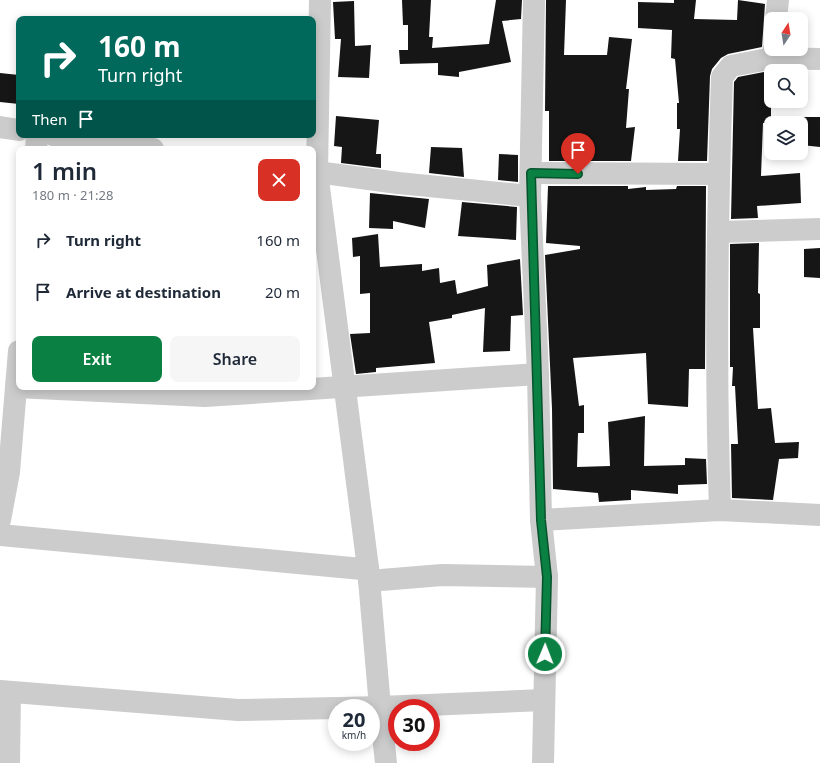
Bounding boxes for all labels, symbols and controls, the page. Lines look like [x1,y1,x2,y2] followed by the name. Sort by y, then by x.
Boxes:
[764,12,808,56] north arrow
[764,12,808,160] map controls
[98,27,181,65] text: 160 m
[32,32,84,84] icon: right
[98,63,182,87] text: Turn right
[764,64,808,108] button: search
[75,108,97,130] icon: arrive
[32,109,67,129] text: Then
[764,116,808,160] button: layers
[561,133,595,174] pin
[567,139,589,161] icon: arrive
[32,154,97,187] text: 1 min
[258,159,300,201] button: close
[32,186,113,204] text: 180 m · 21:28
[32,229,54,251] icon: right
[66,230,141,250] text: Turn right
[256,230,300,250] text: 160 m
[32,281,54,303] icon: arrive
[66,282,221,302] text: Arrive at destination
[265,282,300,302] text: 20 m
[32,336,162,382] button: Exit
[170,336,300,382] button: Share
[524,633,566,675] position arrow
[388,699,440,751] speed limit sign: 30
[343,706,365,733] text: 20
[342,728,366,742] text: km/h

